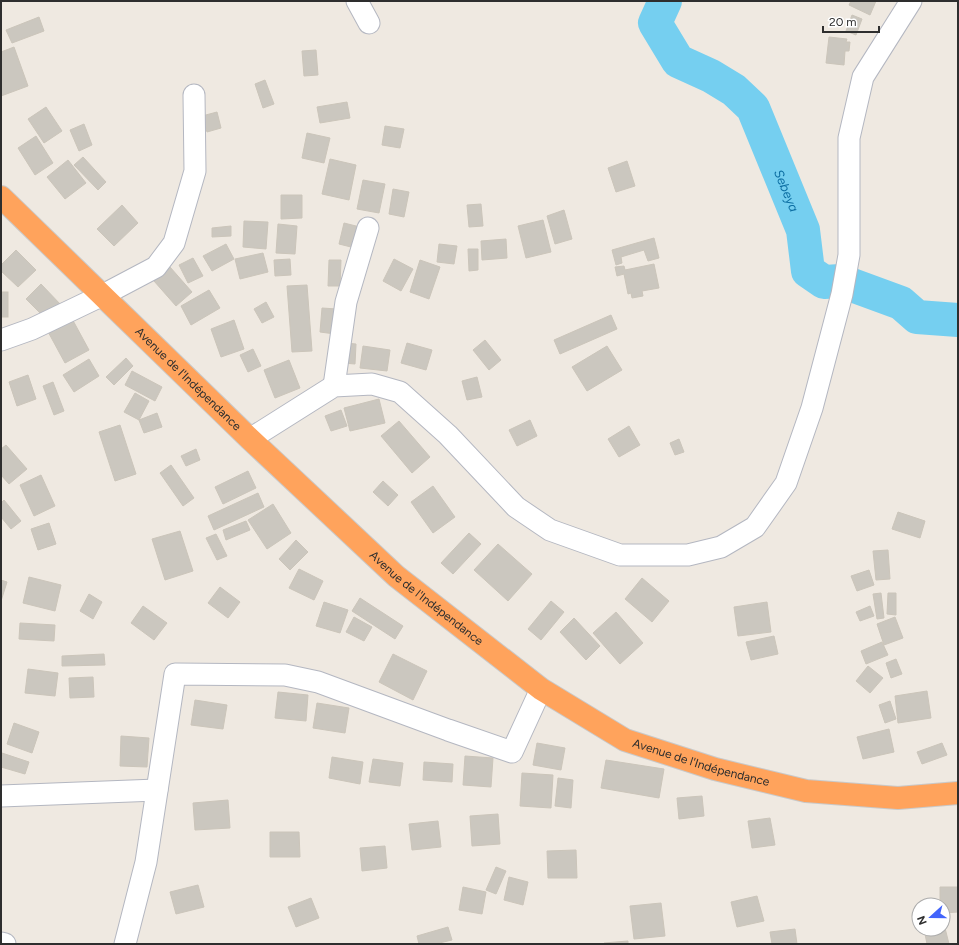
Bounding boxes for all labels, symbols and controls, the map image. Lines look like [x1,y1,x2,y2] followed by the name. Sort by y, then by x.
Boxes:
[823,8,879,34] scale bar
[829,15,857,29] text: 20 m
[771,167,802,214] water label: Sebeya
[132,324,244,434] street label: Avenue de l'Indépendance
[367,548,486,649] street label: Avenue de l'Indépendance
[631,736,771,789] street label: Avenue de l'Indépendance
[911,897,951,937] north arrow
[915,914,930,927] text: N

